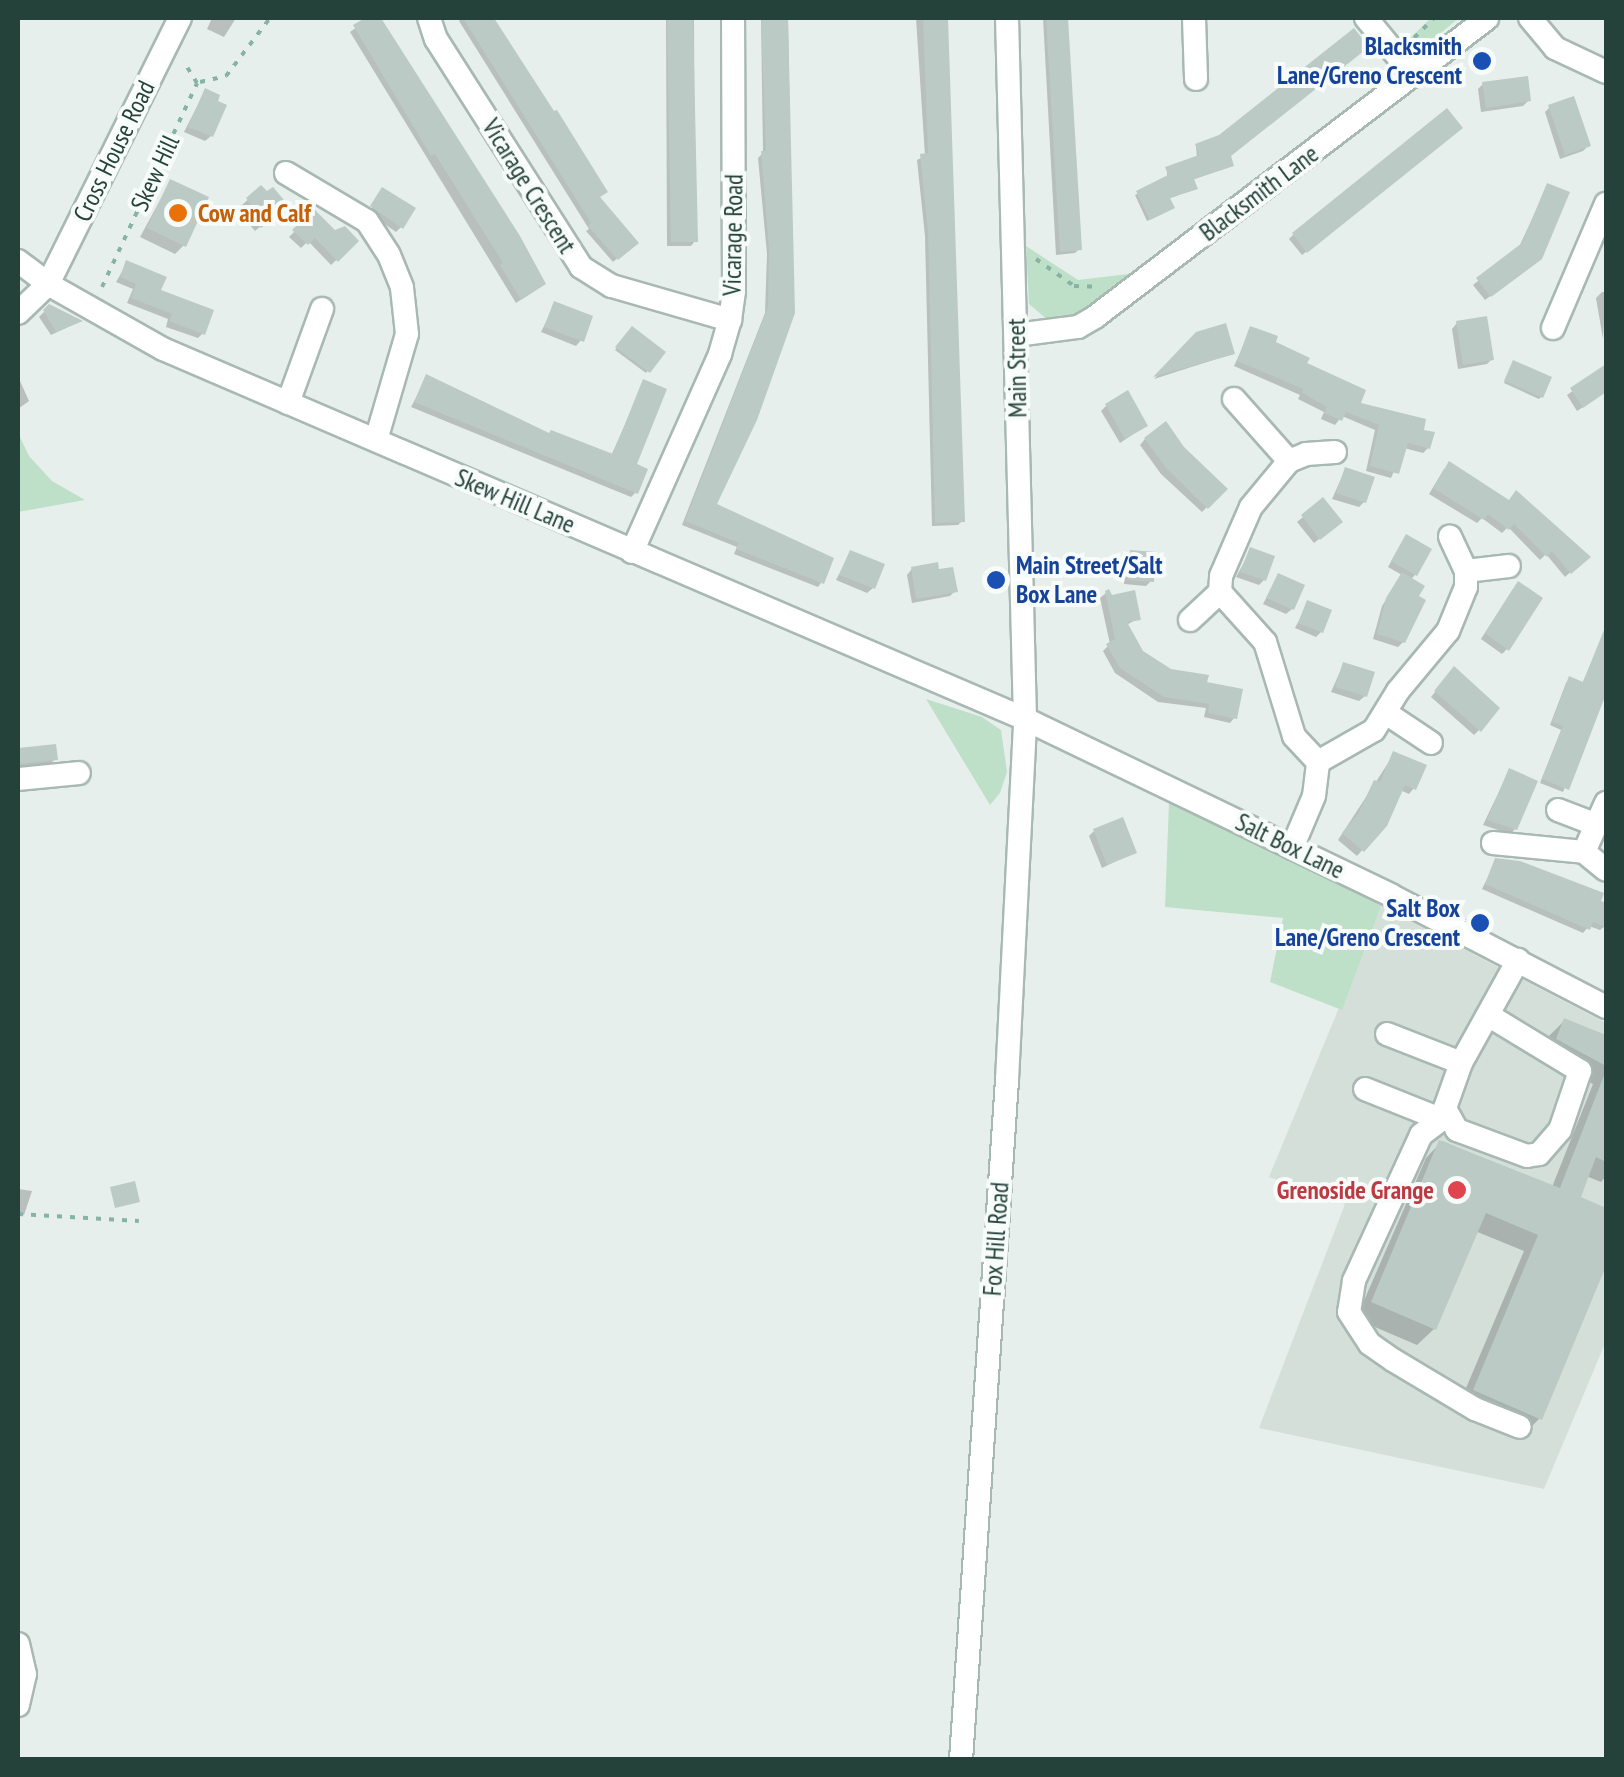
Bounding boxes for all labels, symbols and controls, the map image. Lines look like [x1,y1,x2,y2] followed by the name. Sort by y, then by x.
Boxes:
[1277,32,1462,91] place label: Blacksmith Lane/Greno Crescent
[1471,50,1493,72] marker: Blacksmith Lane/Greno Crescent
[67,76,161,226] street label: Cross House Road
[476,113,582,259] street label: Vicarage Crescent
[124,130,186,216] street label: Skew Hill
[1194,139,1324,247] street label: Blacksmith Lane
[717,174,749,296] street label: Vicarage Road
[198,198,312,228] place label: Cow and Calf
[167,202,189,224] marker: Cow and Calf
[1001,318,1033,418] street label: Main Street
[450,462,580,540] street label: Skew Hill Lane
[1016,551,1163,610] place label: Main Street/Salt Box Lane
[985,569,1007,591] marker: Main Street/Salt Box Lane
[1231,807,1349,885] street label: Salt Box Lane
[1275,894,1460,953] place label: Salt Box Lane/Greno Crescent
[1469,912,1491,934] marker: Salt Box Lane/Greno Crescent
[1277,1175,1434,1205] place label: Grenoside Grange
[1444,1177,1470,1203] marker: Grenoside Grange
[977,1181,1015,1297] street label: Fox Hill Road

